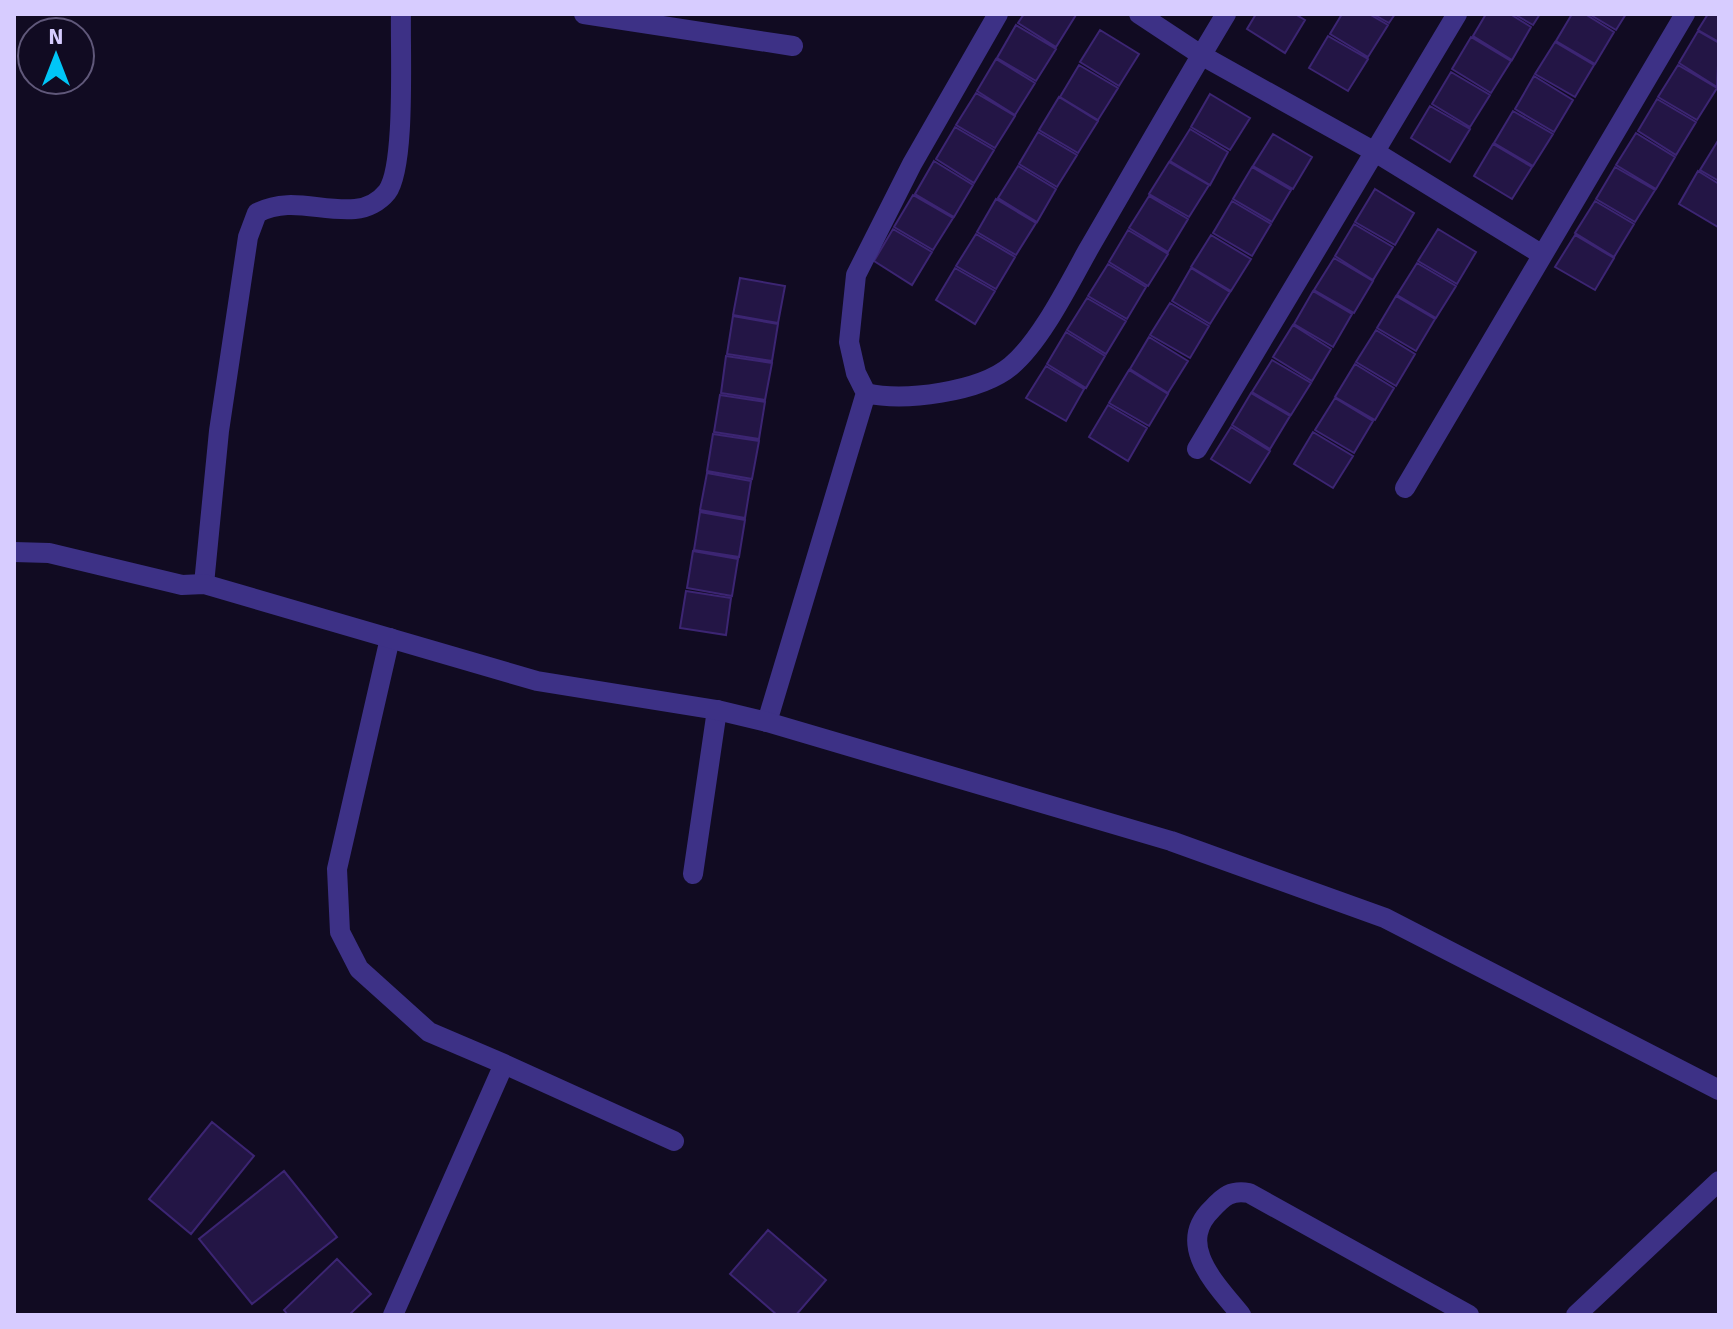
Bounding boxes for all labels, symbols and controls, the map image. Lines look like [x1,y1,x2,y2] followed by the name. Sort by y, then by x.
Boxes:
[16,16,96,96] north arrow
[48,23,64,50] text: N

